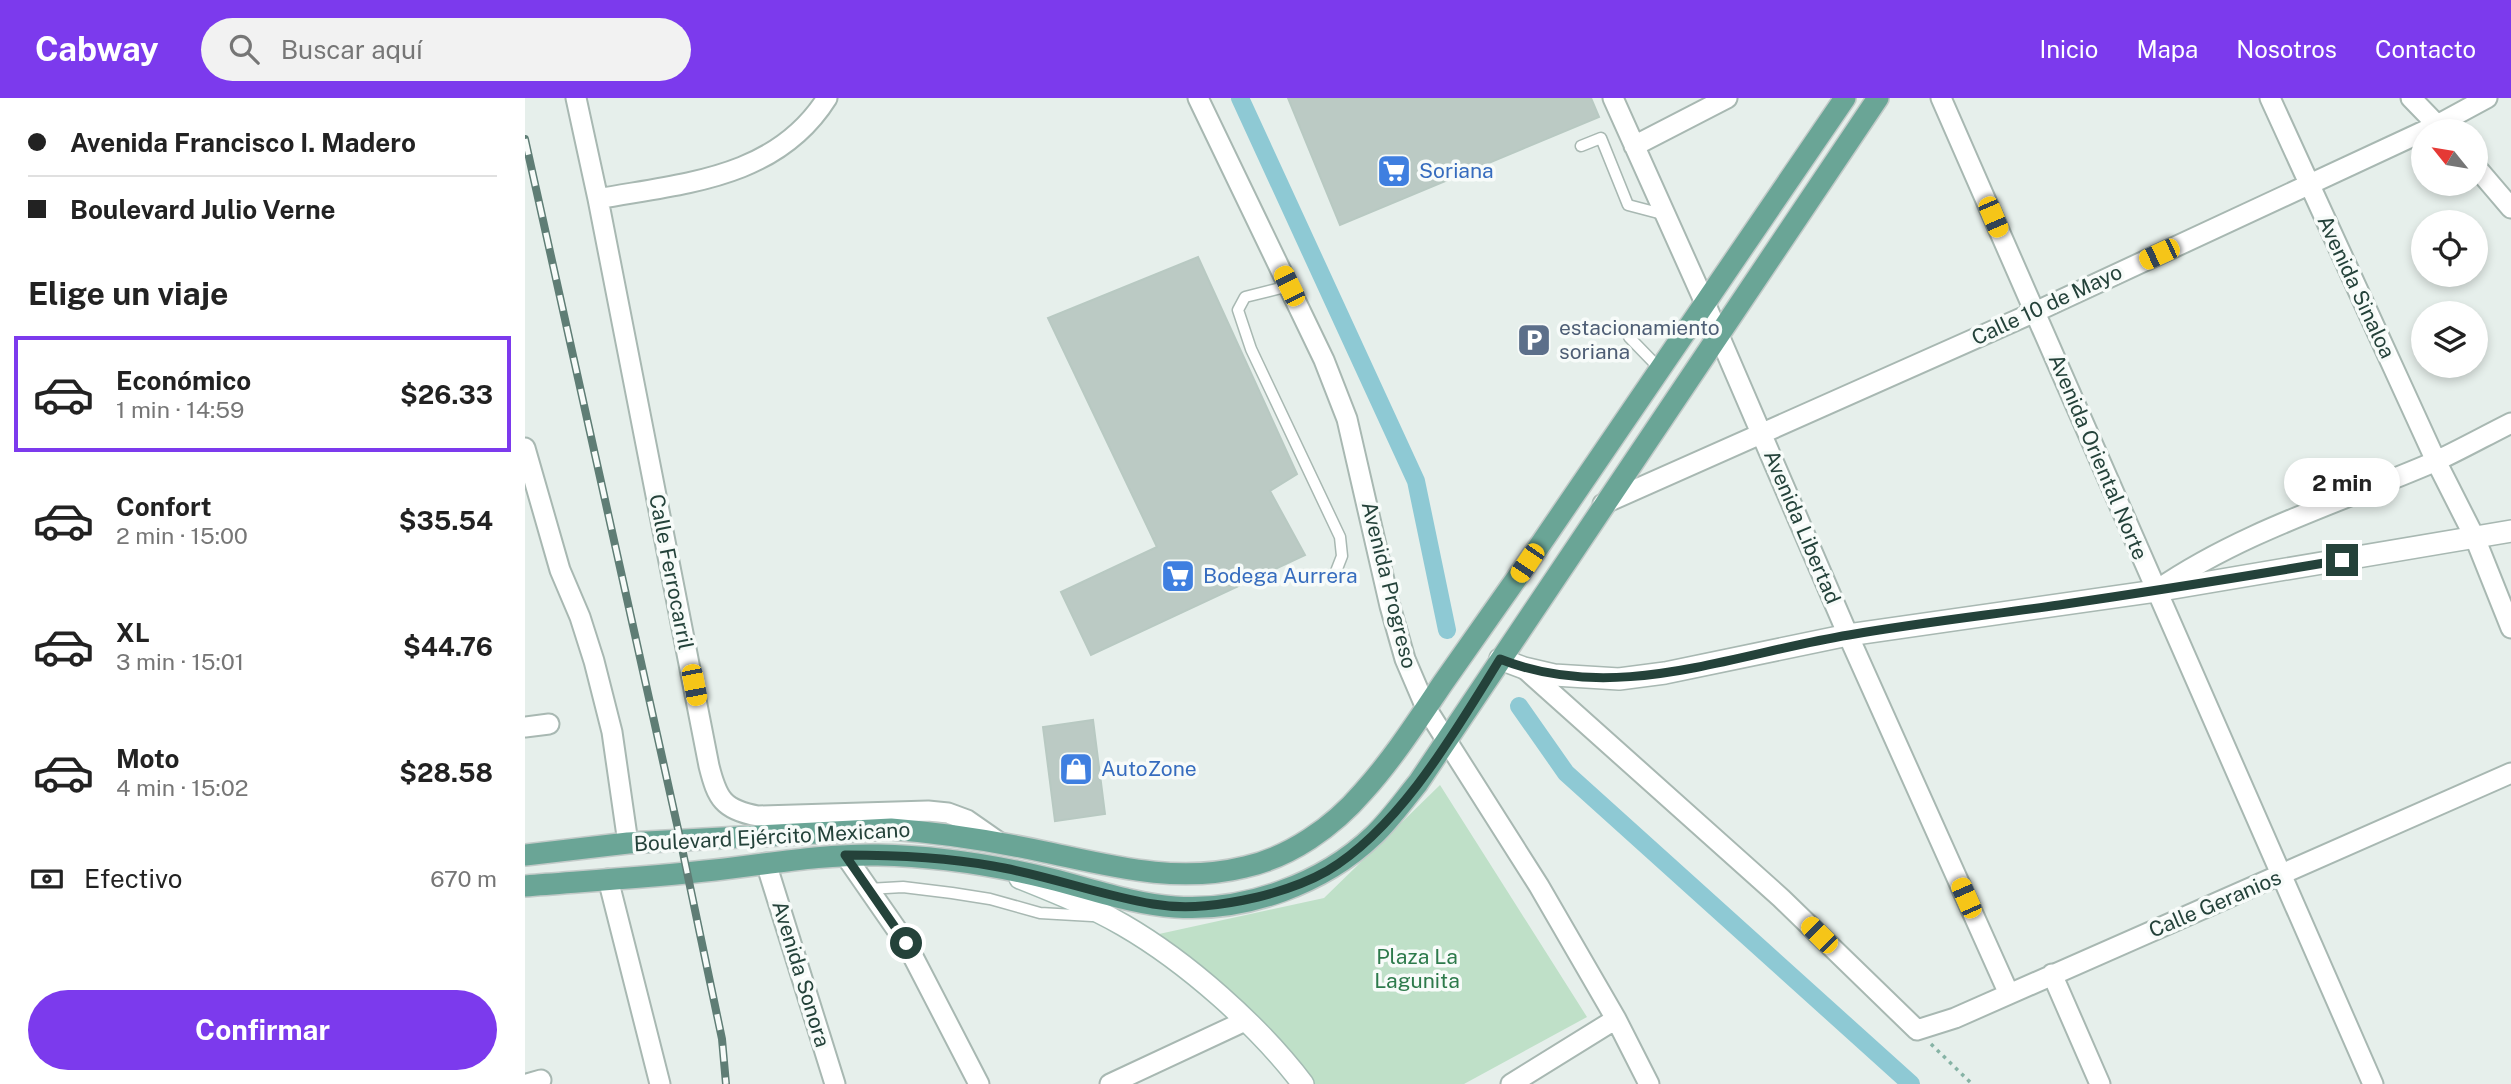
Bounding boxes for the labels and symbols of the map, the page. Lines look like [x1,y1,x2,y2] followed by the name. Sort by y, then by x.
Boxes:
[2411,119,2489,196] north arrow
[1375,152,1413,190] supermarket icon: Soriana
[1419,158,1494,183] place label: Soriana
[1976,194,2011,240] car
[2312,211,2400,362] street label: Avenida Sinaloa
[2136,236,2183,272] car
[1968,259,2126,350] street label: Calle 10 de Mayo
[1271,263,1308,309] car
[1559,315,1720,364] place label: estacionamiento soriana
[1515,321,1553,359] parking icon: estacionamiento soriana
[2044,350,2153,563] street label: Avenida Oriental Norte
[1759,446,1846,607] street label: Avenida Libertad
[2284,458,2400,508] callout: 2 min
[644,492,699,652] street label: Calle Ferrocarril
[1357,499,1422,671] street label: Avenida Progreso
[1507,540,1548,586] car
[2326,544,2358,576] route end
[1159,557,1197,595] supermarket icon: Bodega Aurrera
[1203,563,1358,588] place label: Bodega Aurrera
[680,662,709,708] car
[1057,750,1095,788] shop icon: AutoZone
[1101,756,1197,781] place label: AutoZone
[633,817,911,856] street label: Boulevard Ejército Mexicano
[2145,864,2285,943] street label: Calle Geranios
[1948,875,1985,921] car
[767,898,836,1050] street label: Avenida Sonora
[1797,913,1842,957] car
[890,927,922,959] route start
[1374,944,1460,993] park label: Plaza La Lagunita

